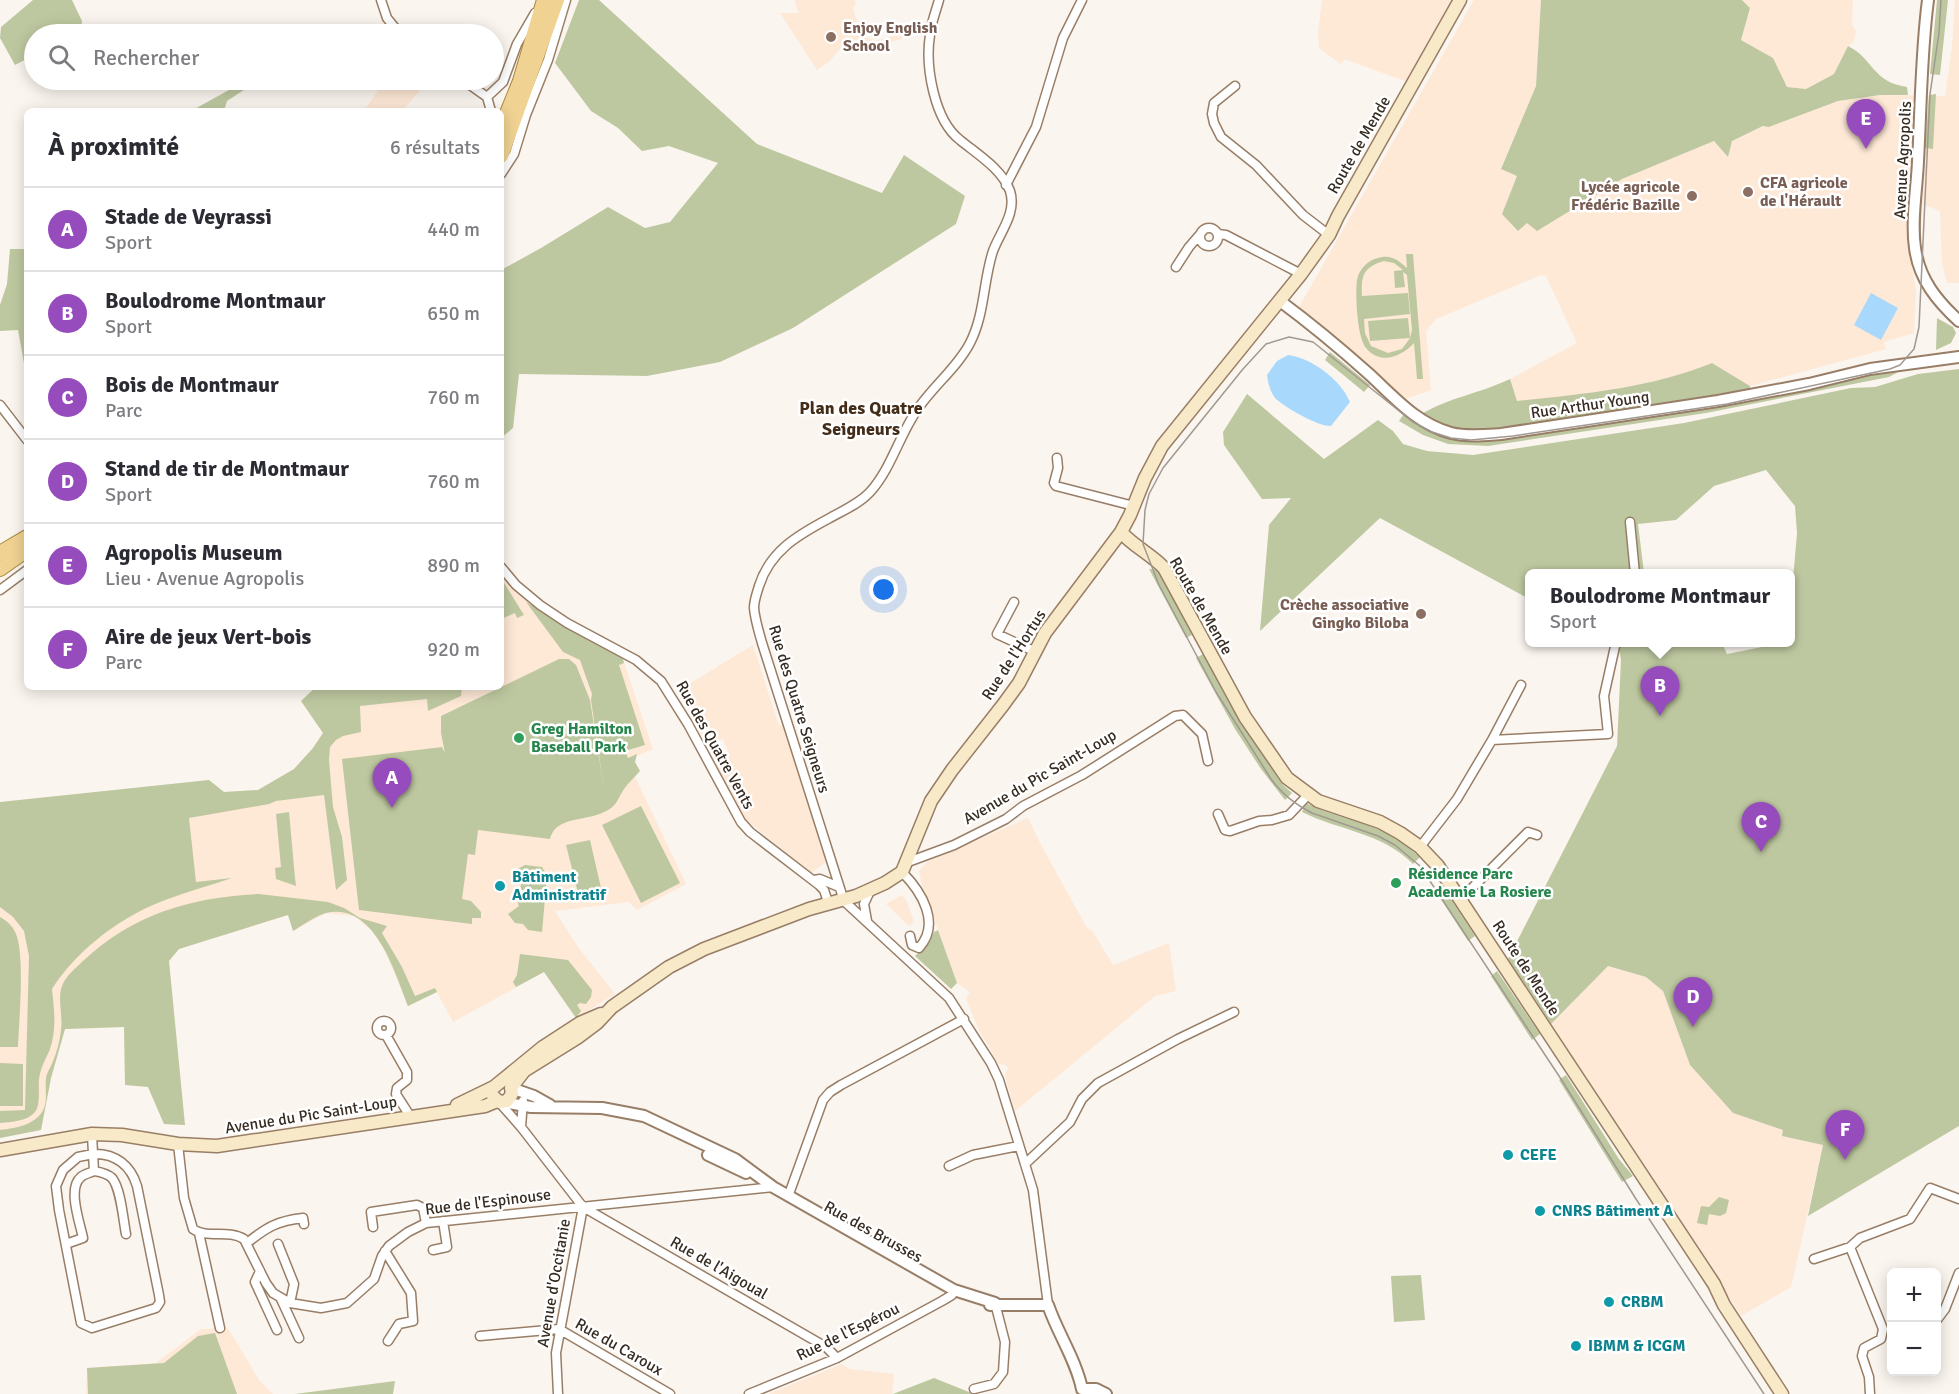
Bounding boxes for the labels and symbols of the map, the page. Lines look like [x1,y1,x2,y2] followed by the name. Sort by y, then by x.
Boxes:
[843,18,938,56] place label: Enjoy English School
[824,30,838,44] marker: Enjoy English School
[1323,93,1395,197] street label: Route de Mende
[1846,100,1886,149] pin: E
[1890,100,1916,220] street label: Avenue Agropolis
[1760,173,1848,211] place label: CFA agricole de l'Hérault
[1571,177,1680,215] place label: Lycée agricole Frédéric Bazille
[1741,185,1755,199] marker: CFA agricole de l'Hérault
[1685,189,1699,203] marker: Lycée agricole Frédéric Bazille
[1530,387,1650,423] street label: Rue Arthur Young
[799,397,923,440] district label: Plan des Quatre Seigneurs
[1165,554,1237,658] street label: Route de Mende
[869,575,898,604] your location
[1280,595,1409,633] place label: Crèche associative Gingko Biloba
[977,606,1051,704] street label: Rue de l'Hortus
[1414,607,1428,621] marker: Crèche associative Gingko Biloba
[764,623,834,795] street label: Rue des Quatre Seigneurs
[1640,666,1680,716] pin: B
[671,677,759,813] street label: Rue des Quatre Vents
[531,719,633,757] place label: Greg Hamilton Baseball Park
[960,725,1120,829] street label: Avenue du Pic Saint-Loup
[512,731,526,745] marker: Greg Hamilton Baseball Park
[372,758,412,808] pin: A
[1742,802,1780,852] pin: C
[1408,864,1552,902] place label: Résidence Parc Academie La Rosiere
[512,867,607,905] place label: Bâtiment Administratif
[1389,876,1403,890] marker: Résidence Parc Academie La Rosiere
[493,879,507,893] marker: Bâtiment Administratif
[1488,917,1564,1019] street label: Route de Mende
[1674,978,1712,1027] pin: D
[224,1092,398,1138] street label: Avenue du Pic Saint-Loup
[1826,1110,1864,1160] pin: F
[1520,1145,1557,1165] place label: CEFE
[1501,1148,1515,1162] marker: CEFE
[424,1184,552,1220] street label: Rue de l'Espinouse
[820,1197,926,1267] street label: Rue des Brusses
[1552,1201,1674,1221] place label: CNRS Bâtiment A
[1533,1204,1547,1218] marker: CNRS Bâtiment A
[533,1217,575,1349] street label: Avenue d'Occitanie
[667,1232,772,1304] street label: Rue de l'Aigoual
[1621,1292,1664,1312] place label: CRBM
[1602,1295,1616,1309] marker: CRBM
[793,1298,903,1366] street label: Rue de l'Espérou
[572,1314,667,1380] street label: Rue du Caroux
[1588,1336,1686,1356] place label: IBMM & ICGM
[1569,1339,1583,1353] marker: IBMM & ICGM

